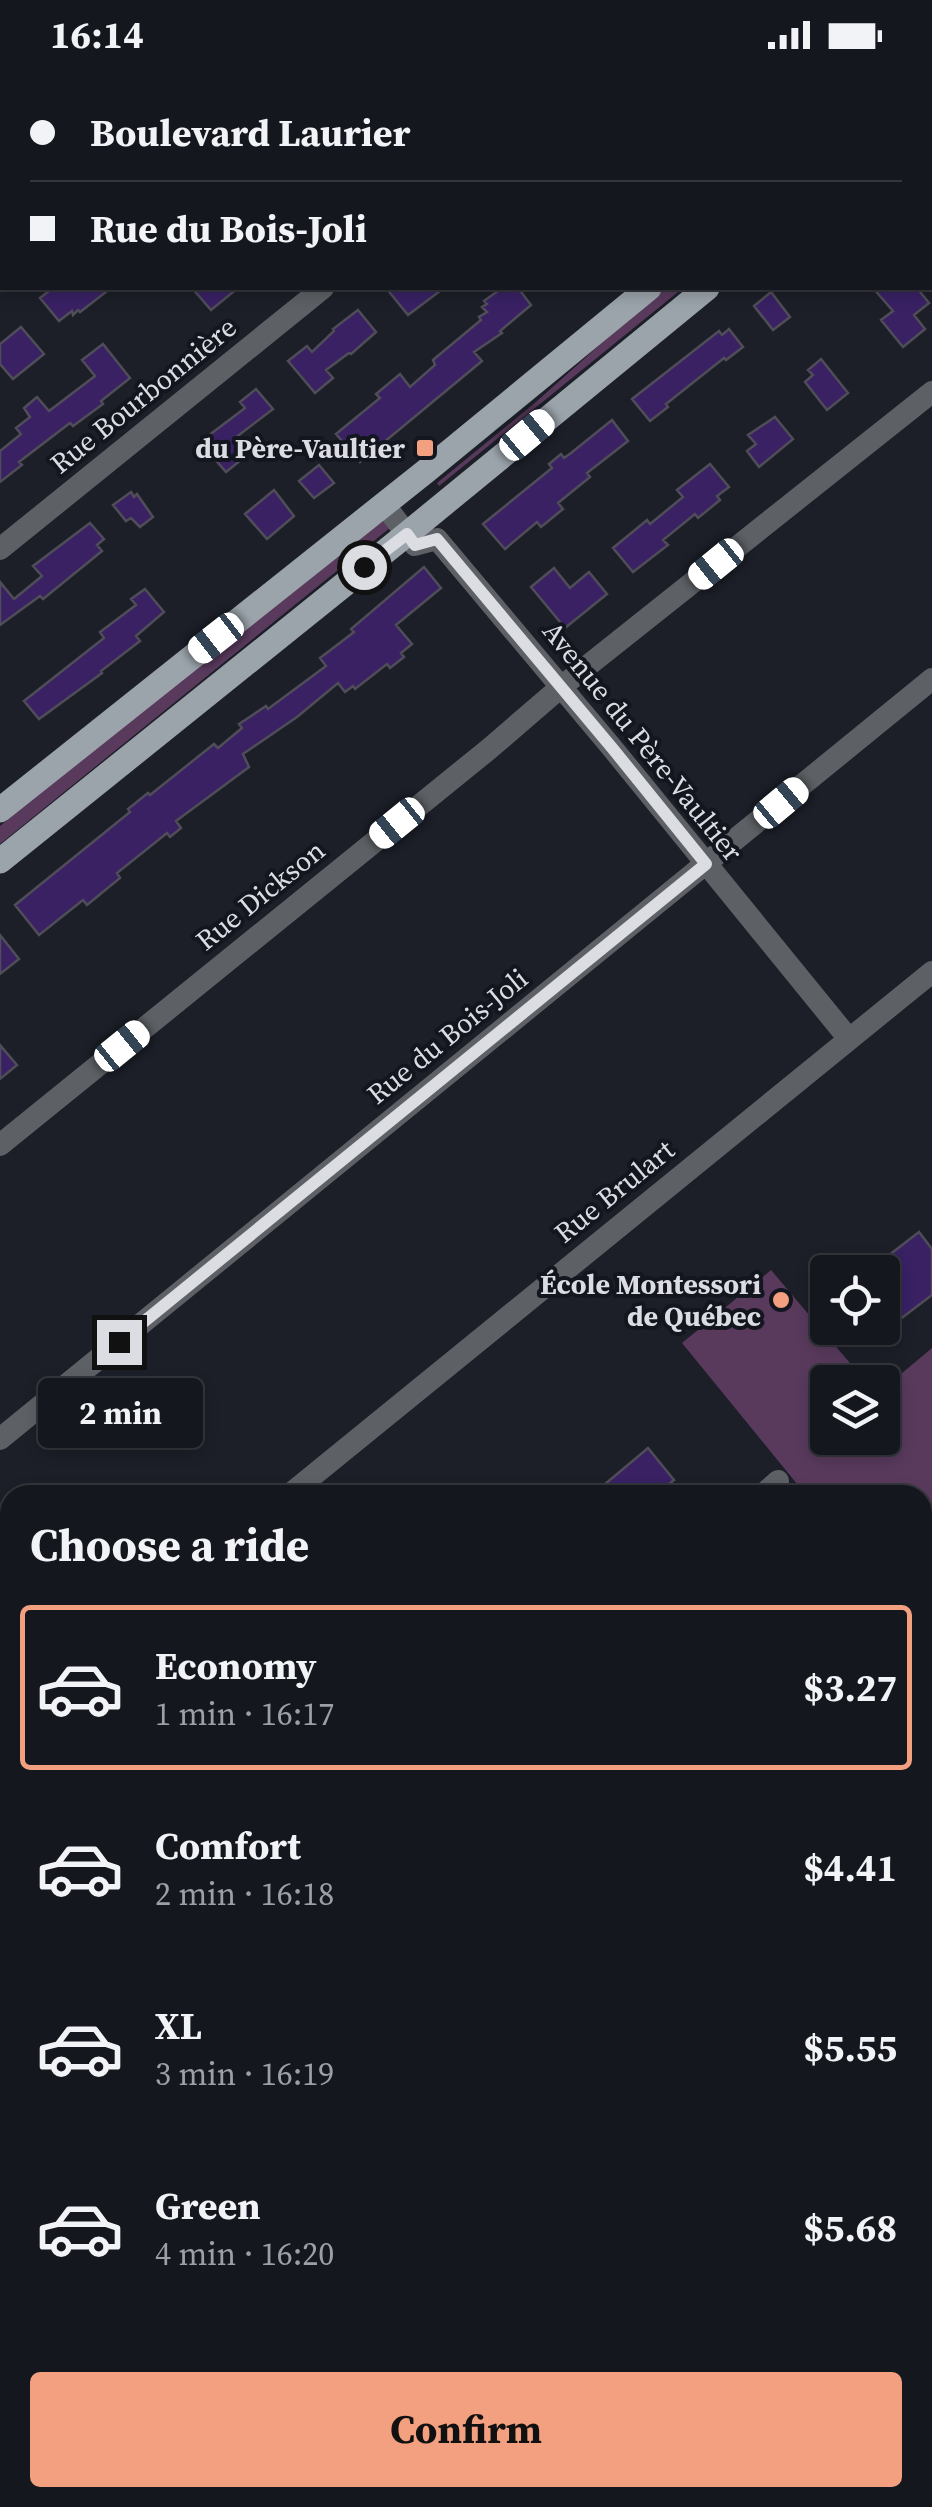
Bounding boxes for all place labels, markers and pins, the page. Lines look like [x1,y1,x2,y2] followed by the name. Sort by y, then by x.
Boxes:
[195,429,405,467] place label: du Père-Vaultier
[414,437,436,459] marker: du Père-Vaultier
[540,1265,761,1335] place label: École Montessori de Québec
[770,1289,792,1311] marker: École Montessori de Québec

